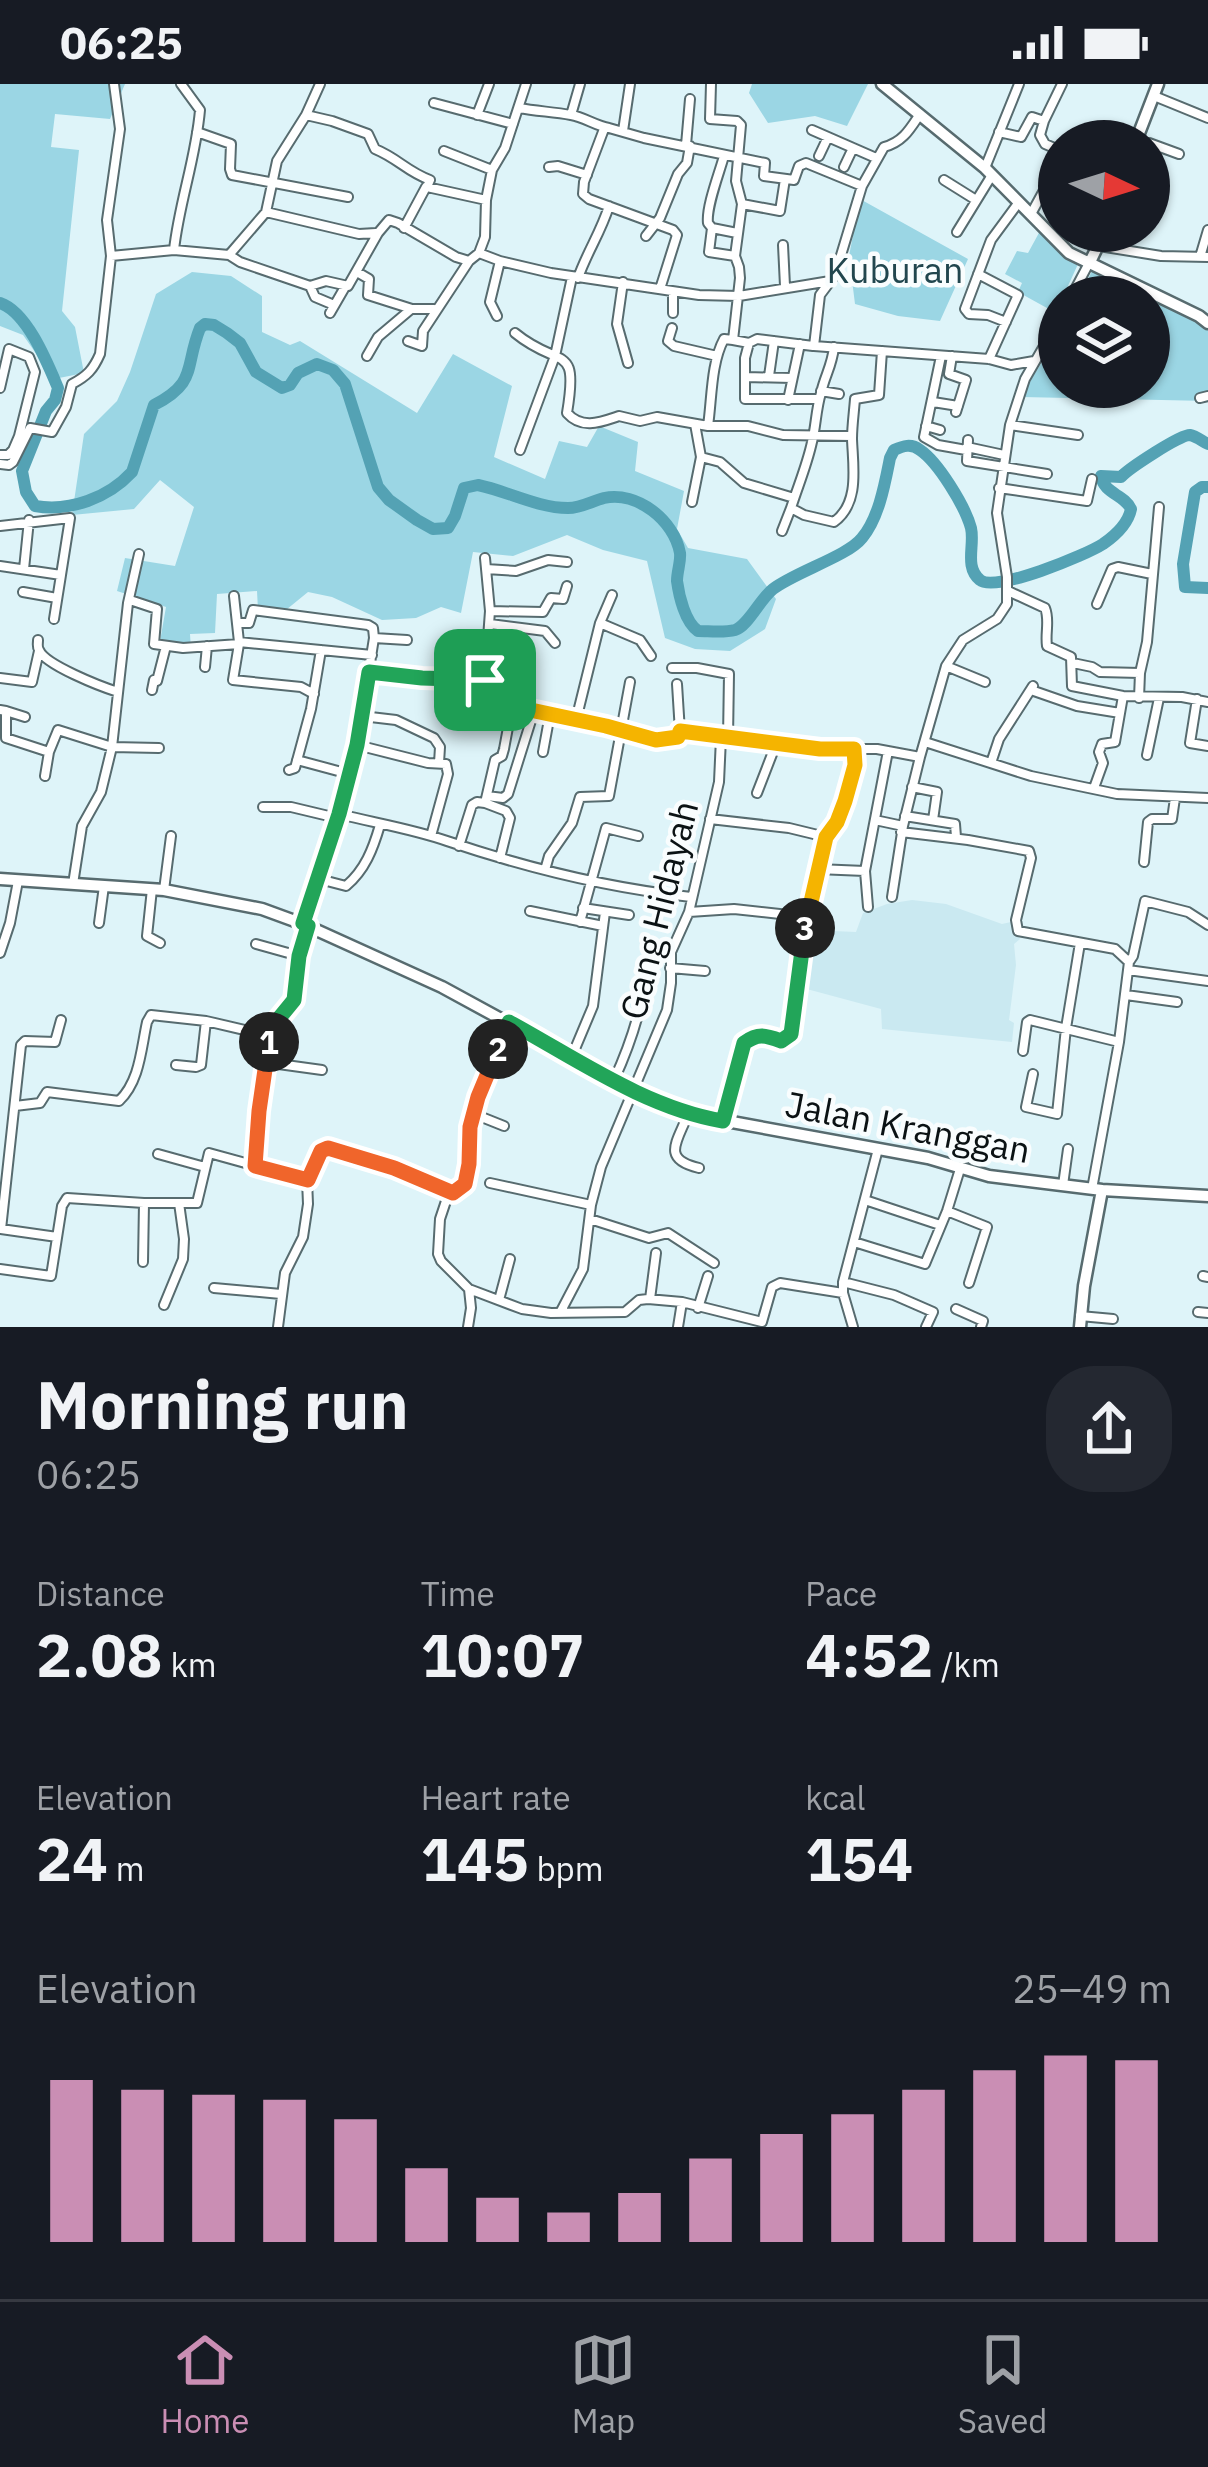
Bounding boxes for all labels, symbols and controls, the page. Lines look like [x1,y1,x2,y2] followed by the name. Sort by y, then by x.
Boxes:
[60,13,183,71] text: 06:25
[1038,120,1170,252] north arrow
[1038,120,1170,408] map controls
[827,246,963,293] park label: Kuburan
[1038,276,1170,408] button: layers
[434,629,536,731] pin
[452,647,518,713] icon: arrive
[609,796,708,1024] street label: Gang Hidayah
[775,898,835,958] pin: 3
[795,906,815,949] text: 3
[239,1012,299,1072] pin: 1
[468,1019,528,1079] pin: 2
[259,1020,279,1063] text: 1
[488,1027,508,1070] text: 2
[782,1080,1035,1173] street label: Jalan Kranggan
[36,1361,409,1447] text: Morning run
[1046,1366,1172,1492] button: share
[36,1449,141,1500] text: 06:25
[36,1572,165,1615] text: Distance
[421,1572,495,1615] text: Time
[805,1572,877,1615] text: Pace
[36,1615,163,1694] text: 2.08
[421,1615,584,1694] text: 10:07
[805,1615,933,1694] text: 4:52
[163,1643,217,1686] text: km
[933,1643,1000,1686] text: /km
[36,1776,173,1819] text: Elevation
[421,1776,571,1819] text: Heart rate
[805,1776,865,1819] text: kcal
[36,1819,108,1898] text: 24
[421,1819,529,1898] text: 145
[805,1819,913,1898] text: 154
[108,1847,145,1890] text: m
[529,1847,604,1890] text: bpm
[36,1963,198,2014] text: Elevation
[1012,1963,1172,2014] text: 25–49 m
[161,2327,249,2442] tab: Home
[570,2327,636,2442] tab: Map
[958,2327,1047,2442] tab: Saved

